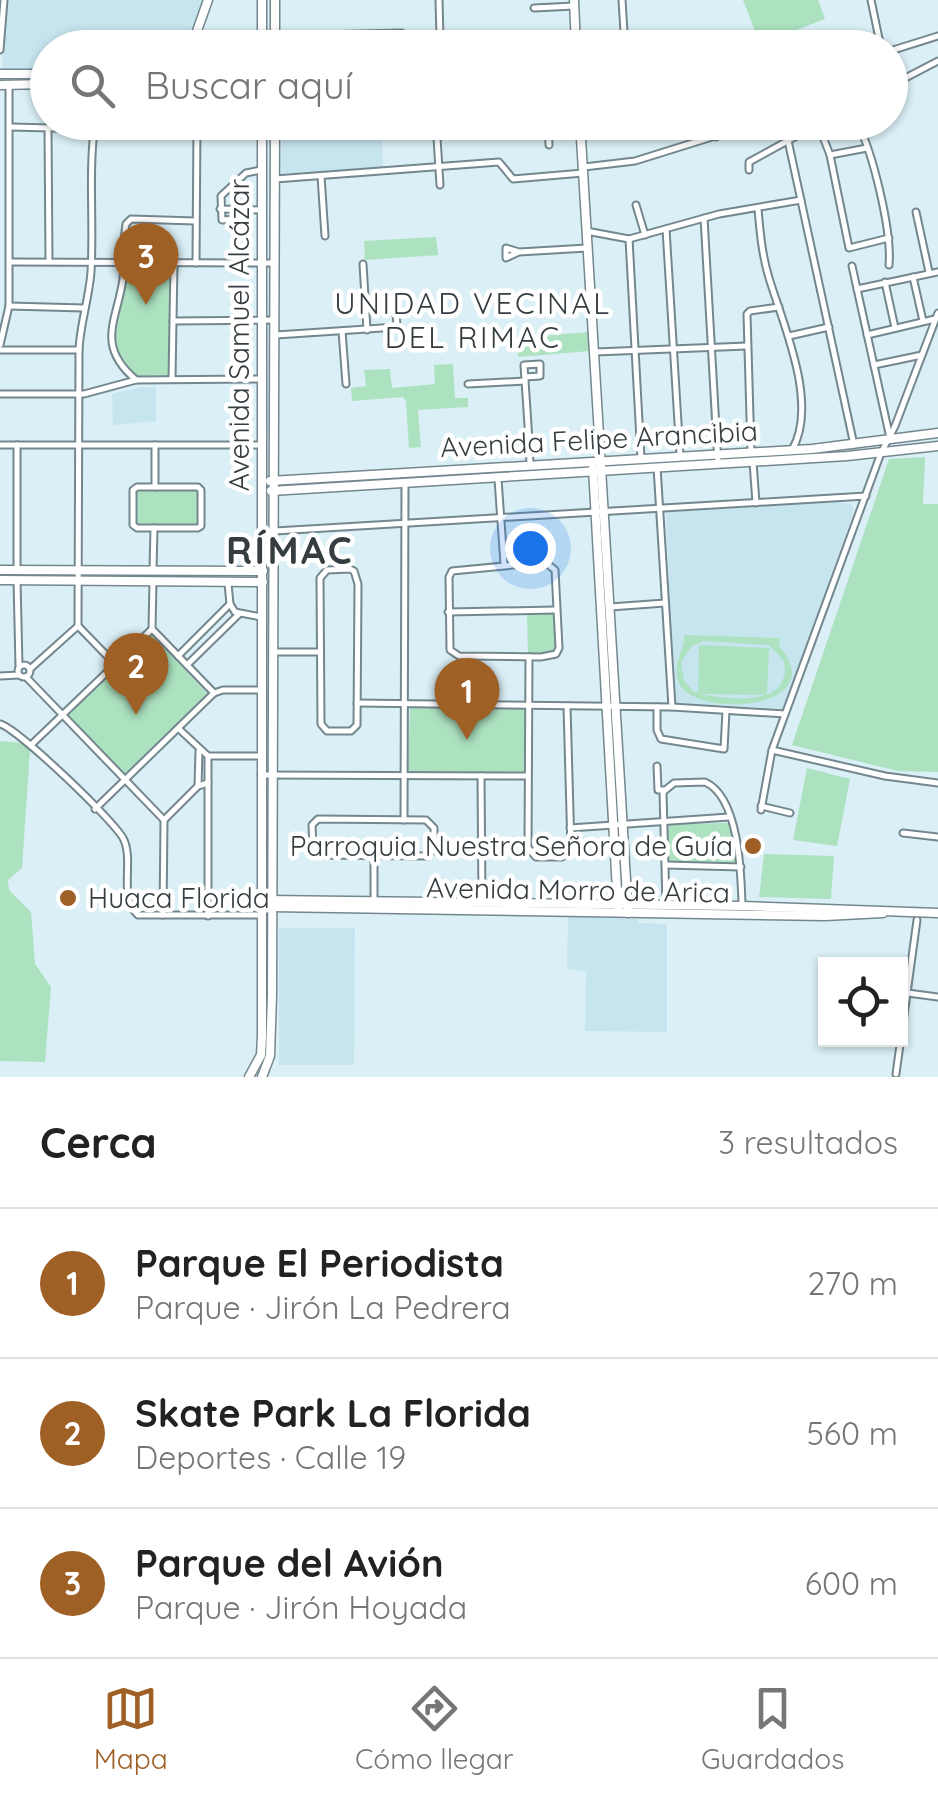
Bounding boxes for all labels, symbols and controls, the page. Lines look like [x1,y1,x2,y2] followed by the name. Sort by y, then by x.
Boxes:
[30,30,908,140] search box
[65,58,120,113] icon: search
[145,61,353,109] text: Buscar aquí
[221,179,256,491] street label: Avenida Samuel Alcázar
[114,222,178,305] pin: 3
[334,284,612,356] district label: UNIDAD VECINAL DEL RIMAC
[439,413,759,464] street label: Avenida Felipe Arancibia
[505,523,556,574] your location
[226,526,354,574] district label: RÍMAC
[104,632,168,715] pin: 2
[434,658,500,740] pin: 1
[290,828,733,863] place label: Parroquia Nuestra Señora de Guía
[742,835,764,857] marker: Parroquia Nuestra Señora de Guía
[426,869,730,910] street label: Avenida Morro de Arica
[88,880,270,915] place label: Huaca Florida
[57,887,79,909] marker: Huaca Florida
[818,957,908,1047] map controls
[818,957,908,1047] button: locate
[40,1116,157,1169] text: Cerca
[718,1122,898,1162] text: 3 resultados
[135,1239,504,1287] text: Parque El Periodista
[66,1263,79,1303] text: 1
[807,1263,898,1303] text: 270 m
[135,1287,511,1327] text: Parque · Jirón La Pedrera
[135,1389,531,1437] text: Skate Park La Florida
[63,1413,82,1453] text: 2
[806,1413,898,1453] text: 560 m
[135,1437,406,1477] text: Deportes · Calle 19
[135,1539,444,1587] text: Parque del Avión
[64,1563,81,1603] text: 3
[805,1563,898,1603] text: 600 m
[135,1587,467,1627] text: Parque · Jirón Hoyada
[94,1681,168,1776] tab: Mapa
[355,1681,514,1776] tab: Cómo llegar
[701,1681,844,1776] tab: Guardados

